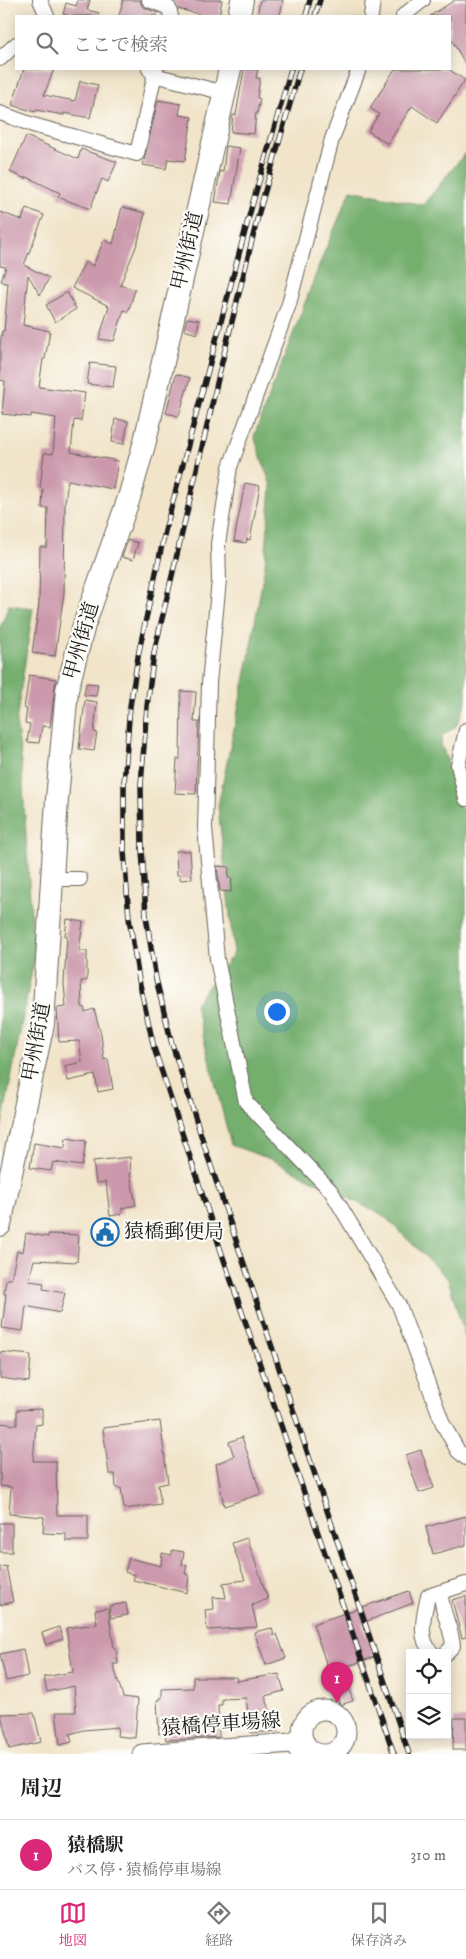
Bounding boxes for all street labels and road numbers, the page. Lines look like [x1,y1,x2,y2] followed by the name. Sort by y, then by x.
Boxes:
[167,209,209,293] street label: 甲州街道
[59,599,105,683] street label: 甲州街道
[18,1000,56,1084] street label: 甲州街道
[160,1708,282,1742] street label: 猿橋停車場線

